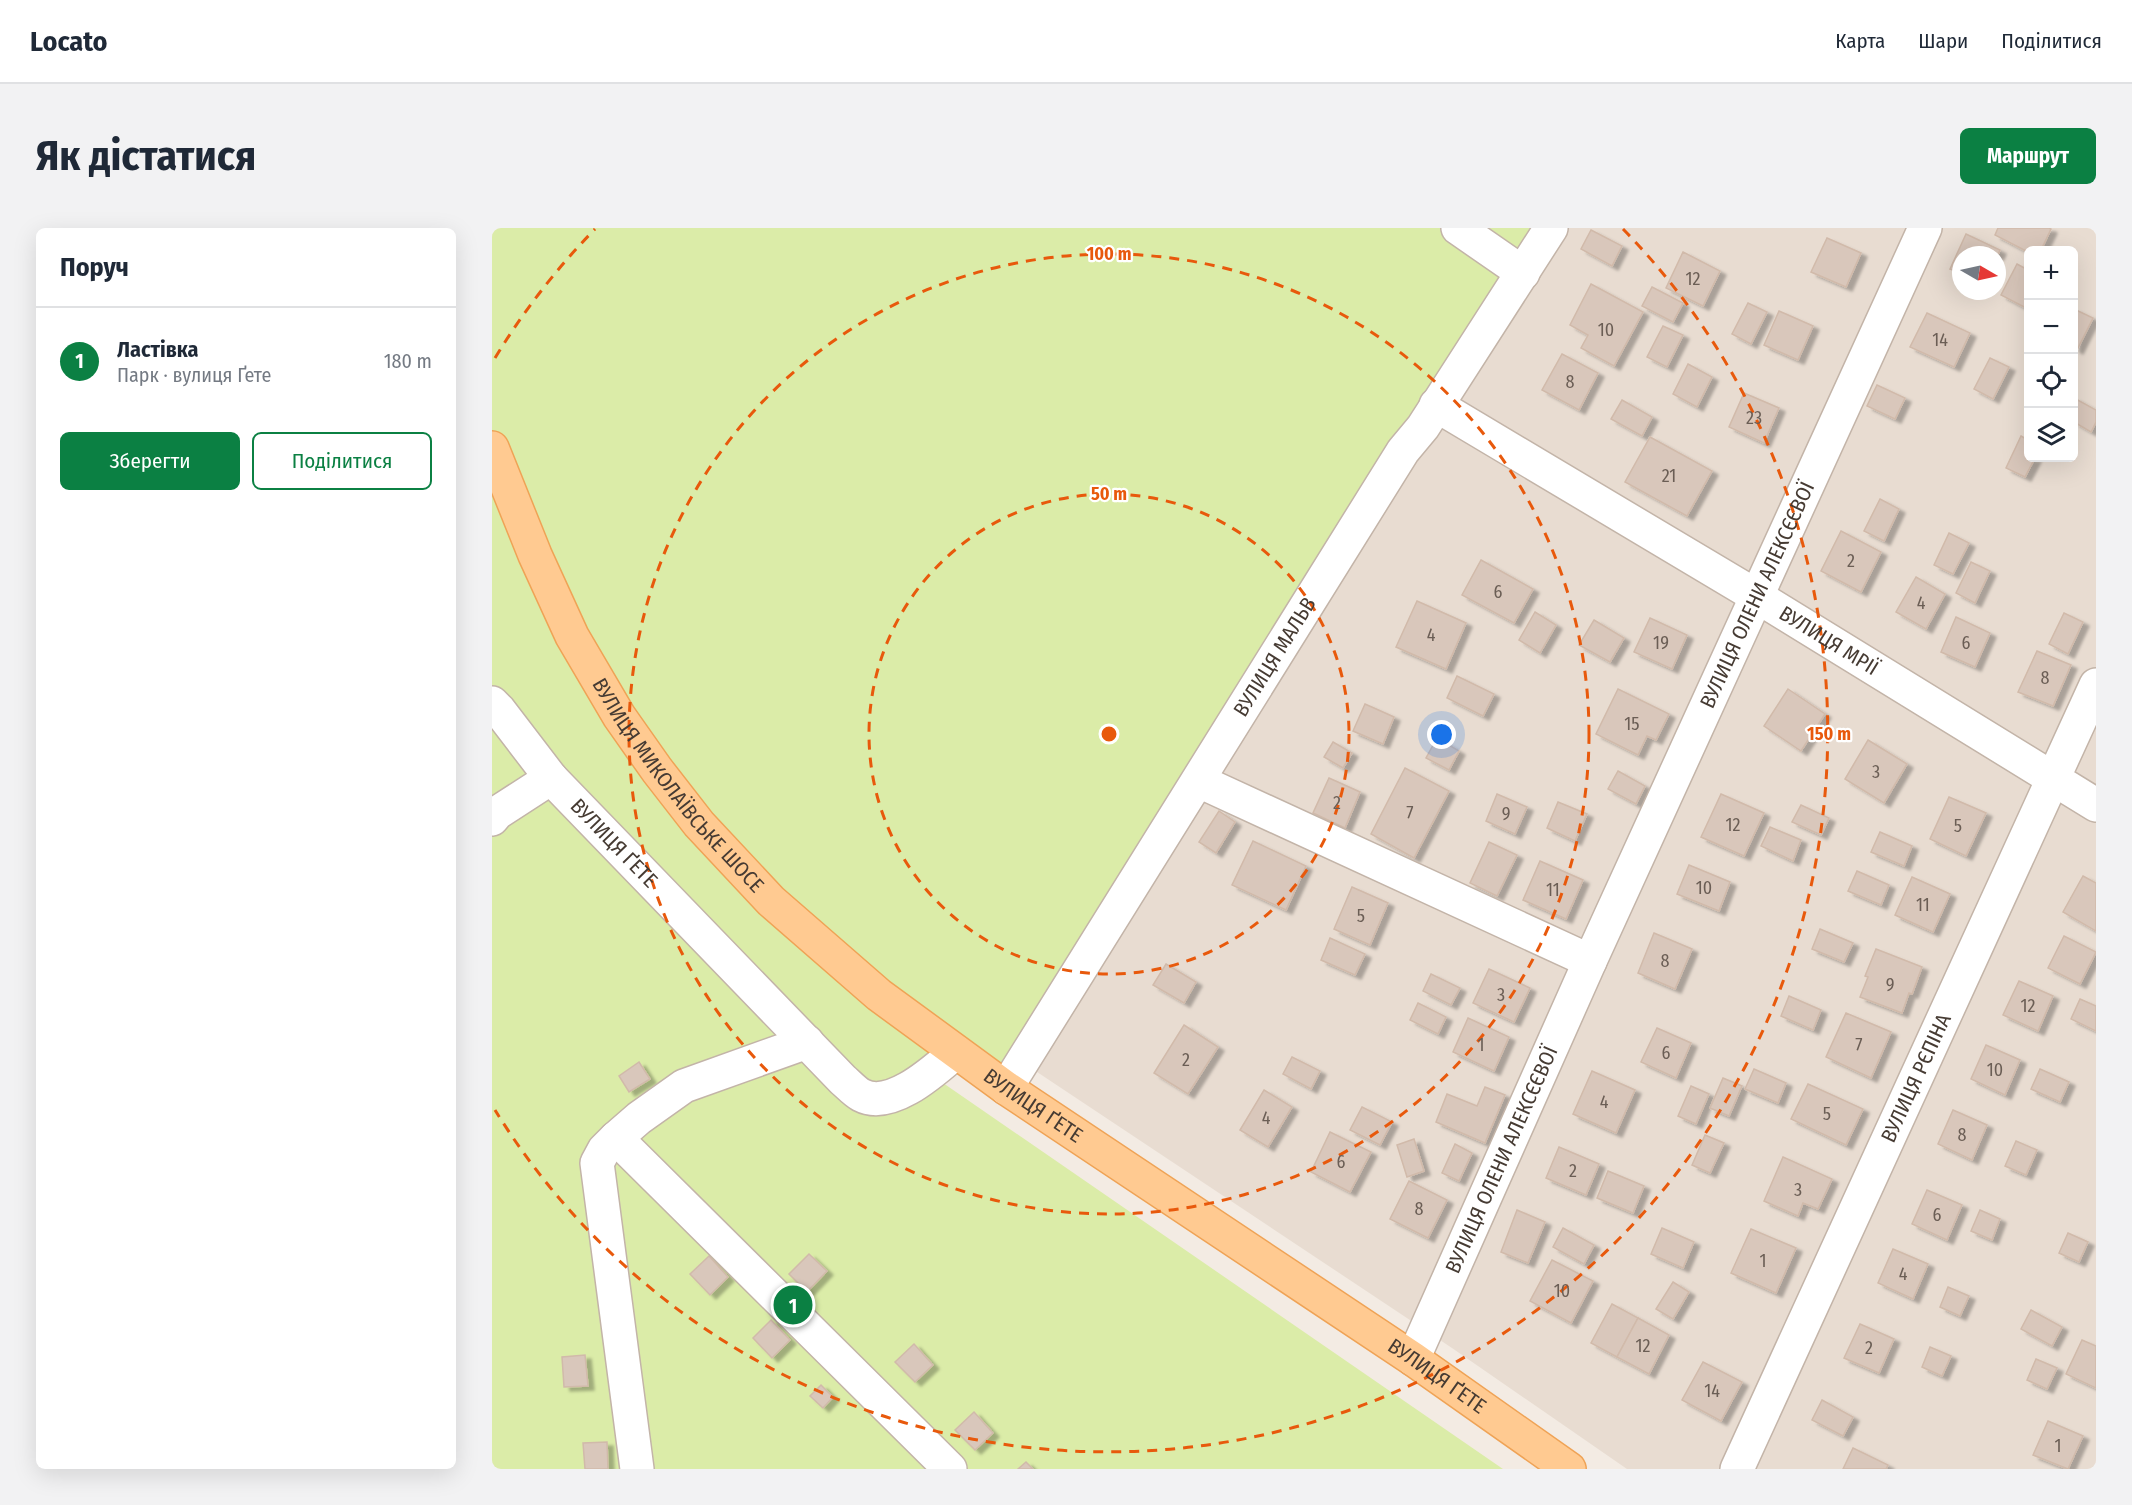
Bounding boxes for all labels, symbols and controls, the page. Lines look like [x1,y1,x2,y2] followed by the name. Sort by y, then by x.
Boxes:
[30,25,108,58] text: Locato
[1835,28,1885,54] text: Карта
[1918,28,1968,54] text: Шари
[2001,28,2102,54] text: Поділитися
[1960,128,2096,184] button: Маршрут
[36,131,256,181] text: Як дістатися
[1087,243,1131,265] text: 100 m
[1952,246,2006,300] north arrow
[2024,246,2078,462] map controls
[2024,246,2078,300] button: +
[60,252,129,283] text: Поруч
[1686,268,1701,290] house number: 12
[2024,300,2078,354] button: −
[1598,319,1614,341] house number: 10
[1932,329,1948,351] house number: 14
[117,336,198,363] text: Ластівка
[75,349,84,373] text: 1
[384,349,432,373] text: 180 m
[2024,354,2078,408] button: locate
[117,363,271,387] text: Парк · вулиця Ґете
[1566,371,1575,393] house number: 8
[1746,407,1762,429] house number: 23
[2024,408,2078,462] button: layers
[60,432,240,490] button: Зберегти
[252,432,432,490] button: Поділитися
[1662,465,1676,487] house number: 21
[1694,477,1820,712] street label: ВУЛИЦЯ ОЛЕНИ АЛЕКСЄЄВОЇ
[1091,483,1127,505] text: 50 m
[1847,550,1855,572] house number: 2
[1494,581,1503,603] house number: 6
[1228,592,1322,721] street label: ВУЛИЦЯ МАЛЬВ
[1917,592,1926,614] house number: 4
[1774,600,1884,681] street label: ВУЛИЦЯ МРІЇ
[1427,624,1436,646] house number: 4
[1653,632,1669,654] house number: 19
[1962,632,1971,654] house number: 6
[2041,667,2050,689] house number: 8
[587,673,769,898] street label: ВУЛИЦЯ МИКОЛАЇВСЬКЕ ШОСЕ
[1624,713,1640,735] house number: 15
[1427,720,1456,749] your location
[1807,723,1851,745] text: 150 m
[1099,724,1119,744] centre of rings
[1872,761,1880,783] house number: 3
[1333,792,1341,814] house number: 2
[565,793,663,893] street label: ВУЛИЦЯ ҐЕТЕ
[1406,802,1414,824] house number: 7
[1502,803,1510,825] house number: 9
[1726,814,1741,836] house number: 12
[1954,815,1962,837] house number: 5
[1696,877,1712,899] house number: 10
[1546,879,1560,901] house number: 11
[1916,894,1930,916] house number: 11
[1357,905,1365,927] house number: 5
[1661,950,1670,972] house number: 8
[1886,974,1894,996] house number: 9
[1497,984,1505,1006] house number: 3
[2021,995,2036,1017] house number: 12
[1875,1010,1957,1146] street label: ВУЛИЦЯ РЄПІНА
[1477,1034,1485,1056] house number: 1
[1855,1034,1863,1056] house number: 7
[1440,1042,1564,1277] street label: ВУЛИЦЯ ОЛЕНИ АЛЕКСЄЄВОЇ
[1662,1042,1671,1064] house number: 6
[1182,1049,1190,1071] house number: 2
[1987,1059,2003,1081] house number: 10
[978,1063,1088,1148] street label: ВУЛИЦЯ ҐЕТЕ
[1600,1091,1609,1113] house number: 4
[1823,1103,1831,1125] house number: 5
[1262,1107,1271,1129] house number: 4
[1958,1124,1967,1146] house number: 8
[1337,1151,1346,1173] house number: 6
[1569,1160,1577,1182] house number: 2
[1794,1179,1802,1201] house number: 3
[1415,1198,1424,1220] house number: 8
[1933,1204,1942,1226] house number: 6
[1759,1250,1767,1272] house number: 1
[1899,1263,1908,1285] house number: 4
[1554,1280,1570,1302] house number: 10
[774,1282,812,1328] pin: 1
[1383,1333,1491,1420] street label: ВУЛИЦЯ ҐЕТЕ
[1636,1335,1651,1357] house number: 12
[1865,1337,1873,1359] house number: 2
[1704,1380,1720,1402] house number: 14
[2054,1435,2062,1457] house number: 1

